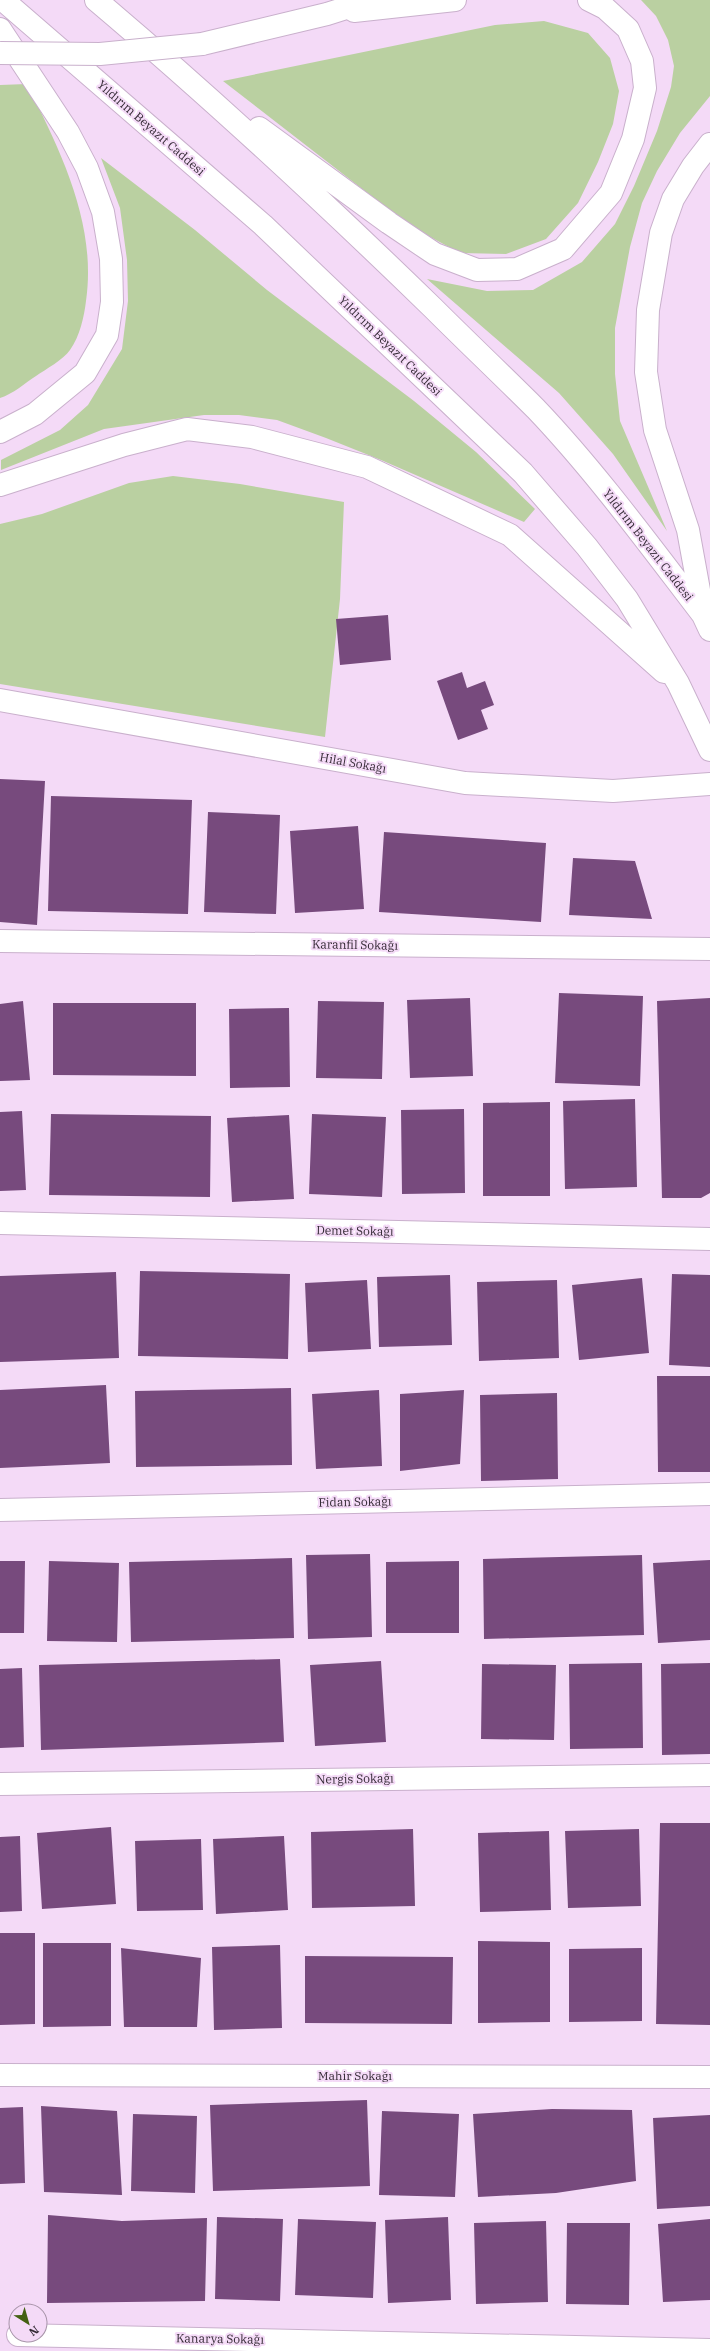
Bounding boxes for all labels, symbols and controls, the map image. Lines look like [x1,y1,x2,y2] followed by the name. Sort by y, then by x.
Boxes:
[94,77,208,179] street label: Yıldırım Beyazıt Caddesi
[336,292,445,399] street label: Yıldırım Beyazıt Caddesi
[600,486,697,604] street label: Yıldırım Beyazıt Caddesi
[319,749,388,776] street label: Hilal Sokağı
[312,936,398,953] street label: Karanfil Sokağı
[316,1222,394,1239] street label: Demet Sokağı
[318,1493,392,1510] street label: Fidan Sokağı
[316,1770,394,1787] street label: Nergis Sokağı
[318,2068,392,2083] street label: Mahir Sokağı
[8,2303,48,2343] north arrow
[26,2323,42,2339] text: N
[176,2330,264,2347] street label: Kanarya Sokağı

